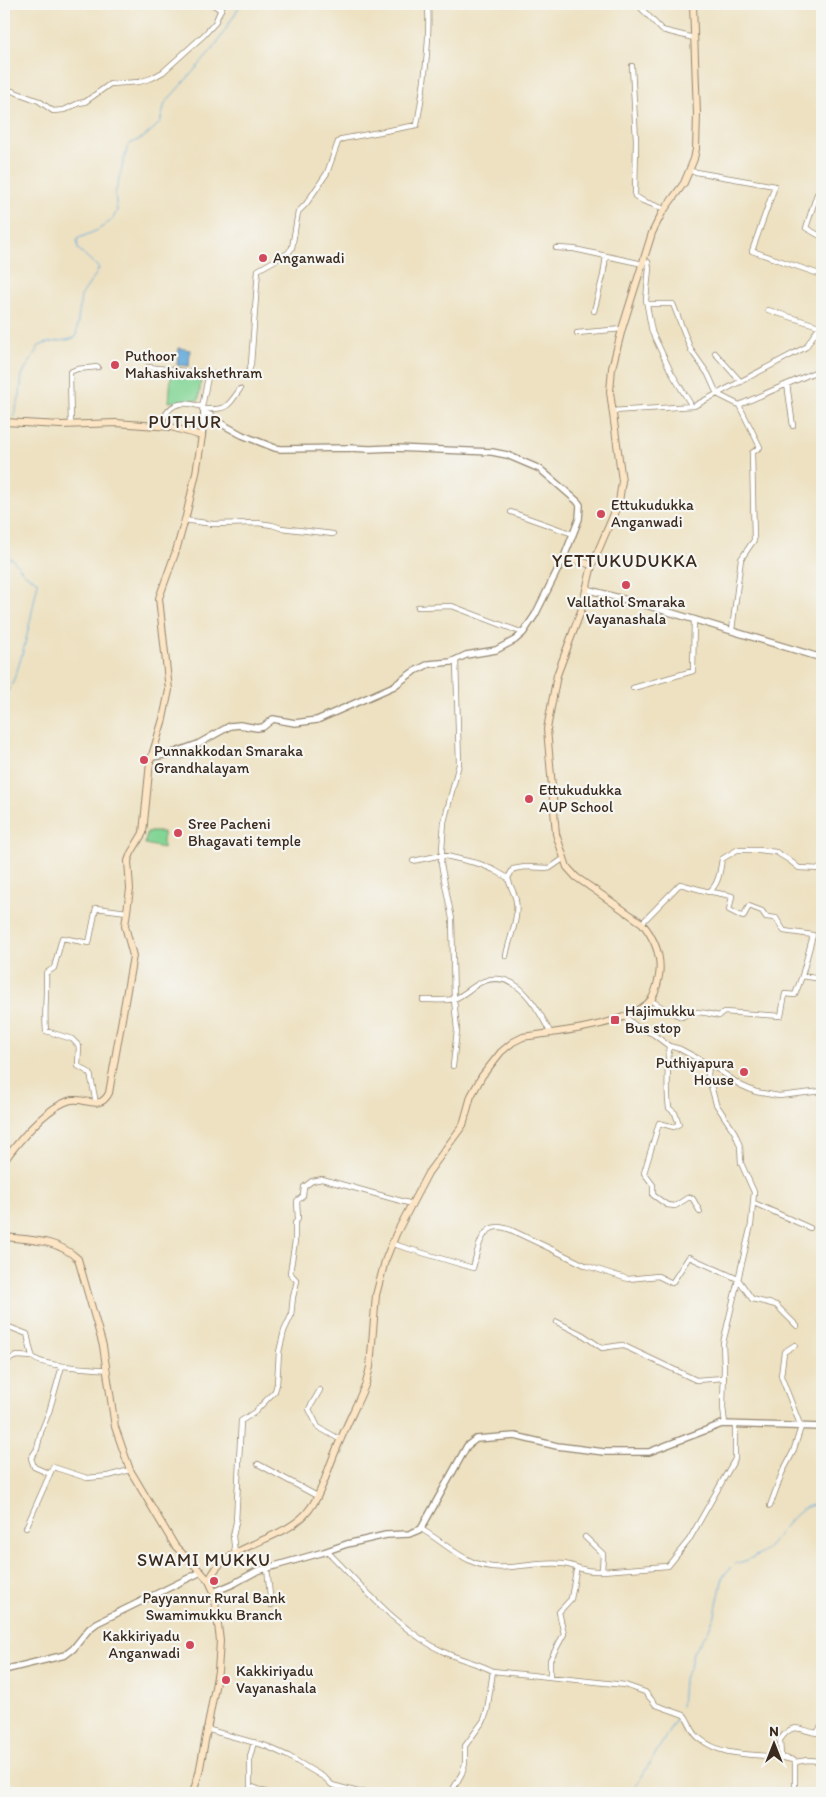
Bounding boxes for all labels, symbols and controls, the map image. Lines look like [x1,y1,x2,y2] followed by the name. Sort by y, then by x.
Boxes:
[273,249,344,267] place label: Anganwadi
[257,252,269,264] marker: Anganwadi
[125,347,262,382] place label: Puthoor Mahashivakshethram
[109,359,121,371] marker: Puthoor Mahashivakshethram
[148,411,222,433] district label: PUTHUR
[611,496,694,531] place label: Ettukudukka Anganwadi
[595,508,607,520] marker: Ettukudukka Anganwadi
[552,550,698,572] district label: YETTUKUDUKKA
[620,579,632,591] marker: Vallathol Smaraka Vayanashala
[567,593,685,628] place label: Vallathol Smaraka Vayanashala
[154,742,303,777] place label: Punnakkodan Smaraka Grandhalayam
[138,754,150,766] marker: Punnakkodan Smaraka Grandhalayam
[539,781,622,816] place label: Ettukudukka AUP School
[523,793,535,805] marker: Ettukudukka AUP School
[188,815,301,850] place label: Sree Pacheni Bhagavati temple
[172,827,184,839] marker: Sree Pacheni Bhagavati temple
[625,1002,695,1037] place label: Hajimukku Bus stop
[609,1014,621,1026] marker: Hajimukku Bus stop
[656,1054,735,1089] place label: Puthiyapura House
[738,1066,750,1078] marker: Puthiyapura House
[137,1549,271,1571] district label: SWAMI MUKKU
[208,1575,220,1587] marker: Payyannur Rural Bank Swamimukku Branch
[143,1589,286,1624] place label: Payyannur Rural Bank Swamimukku Branch
[103,1627,180,1662] place label: Kakkiriyadu Anganwadi
[184,1639,196,1651] marker: Kakkiriyadu Anganwadi
[236,1662,317,1697] place label: Kakkiriyadu Vayanashala
[220,1674,232,1686] marker: Kakkiriyadu Vayanashala
[748,1720,798,1770] north arrow
[769,1723,779,1740] text: N

